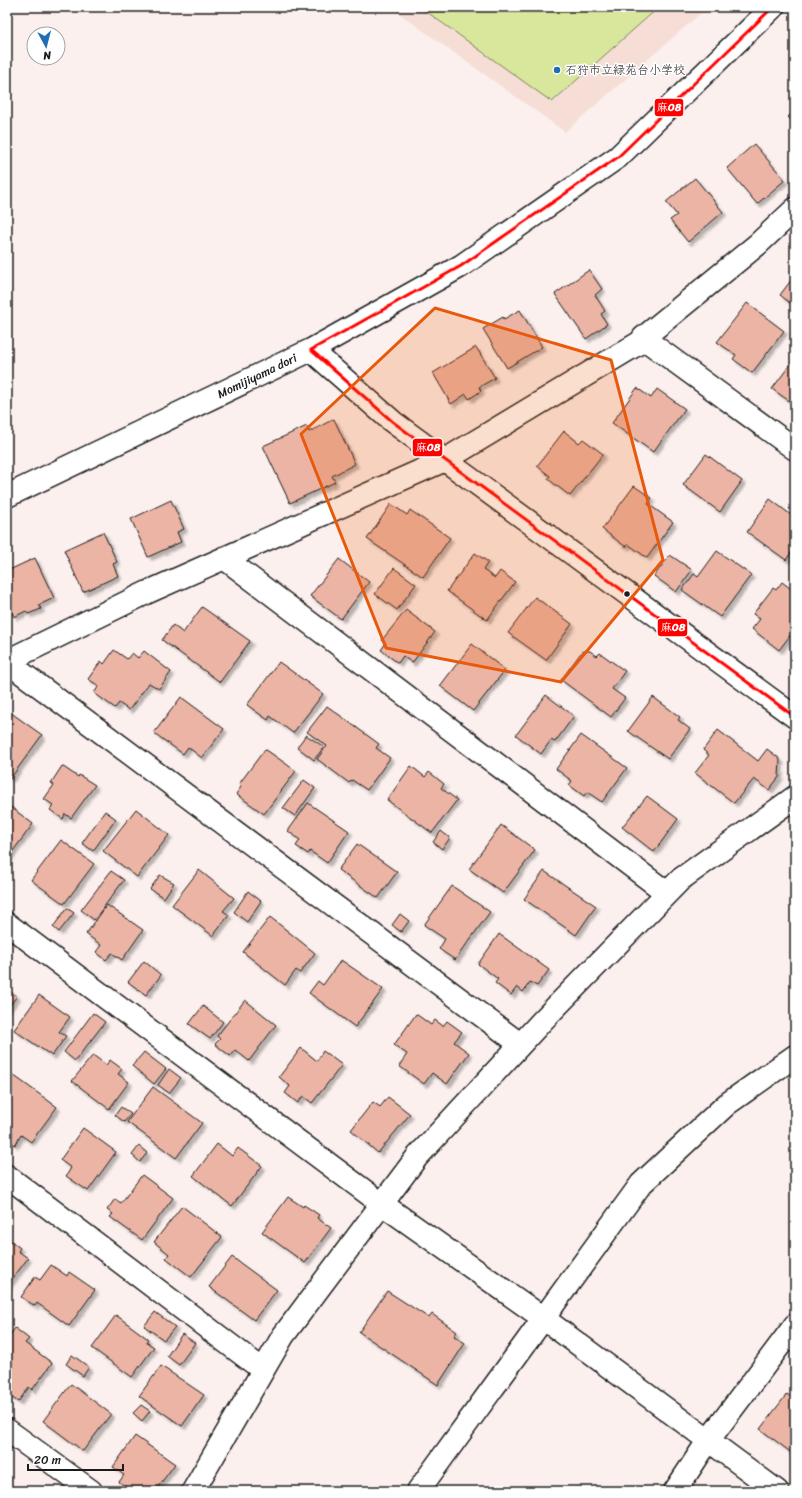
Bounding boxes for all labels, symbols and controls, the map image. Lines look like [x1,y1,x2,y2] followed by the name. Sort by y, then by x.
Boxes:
[26,26,66,66] north arrow
[42,45,53,65] text: N
[565,59,685,81] place label: 石狩市立緑苑台小学校
[552,65,562,75] marker: 石狩市立緑苑台小学校
[654,98,684,117] line badge: 麻08
[657,98,682,117] text: 麻08
[213,347,301,405] street label: Momijiyama dori
[412,438,443,457] line badge: 麻08
[416,438,441,457] text: 麻08
[622,589,632,599] unlabelled marker
[657,618,688,637] line badge: 麻08
[661,618,686,637] text: 麻08
[28,1446,123,1472] scale bar
[34,1449,61,1471] text: 20 m

